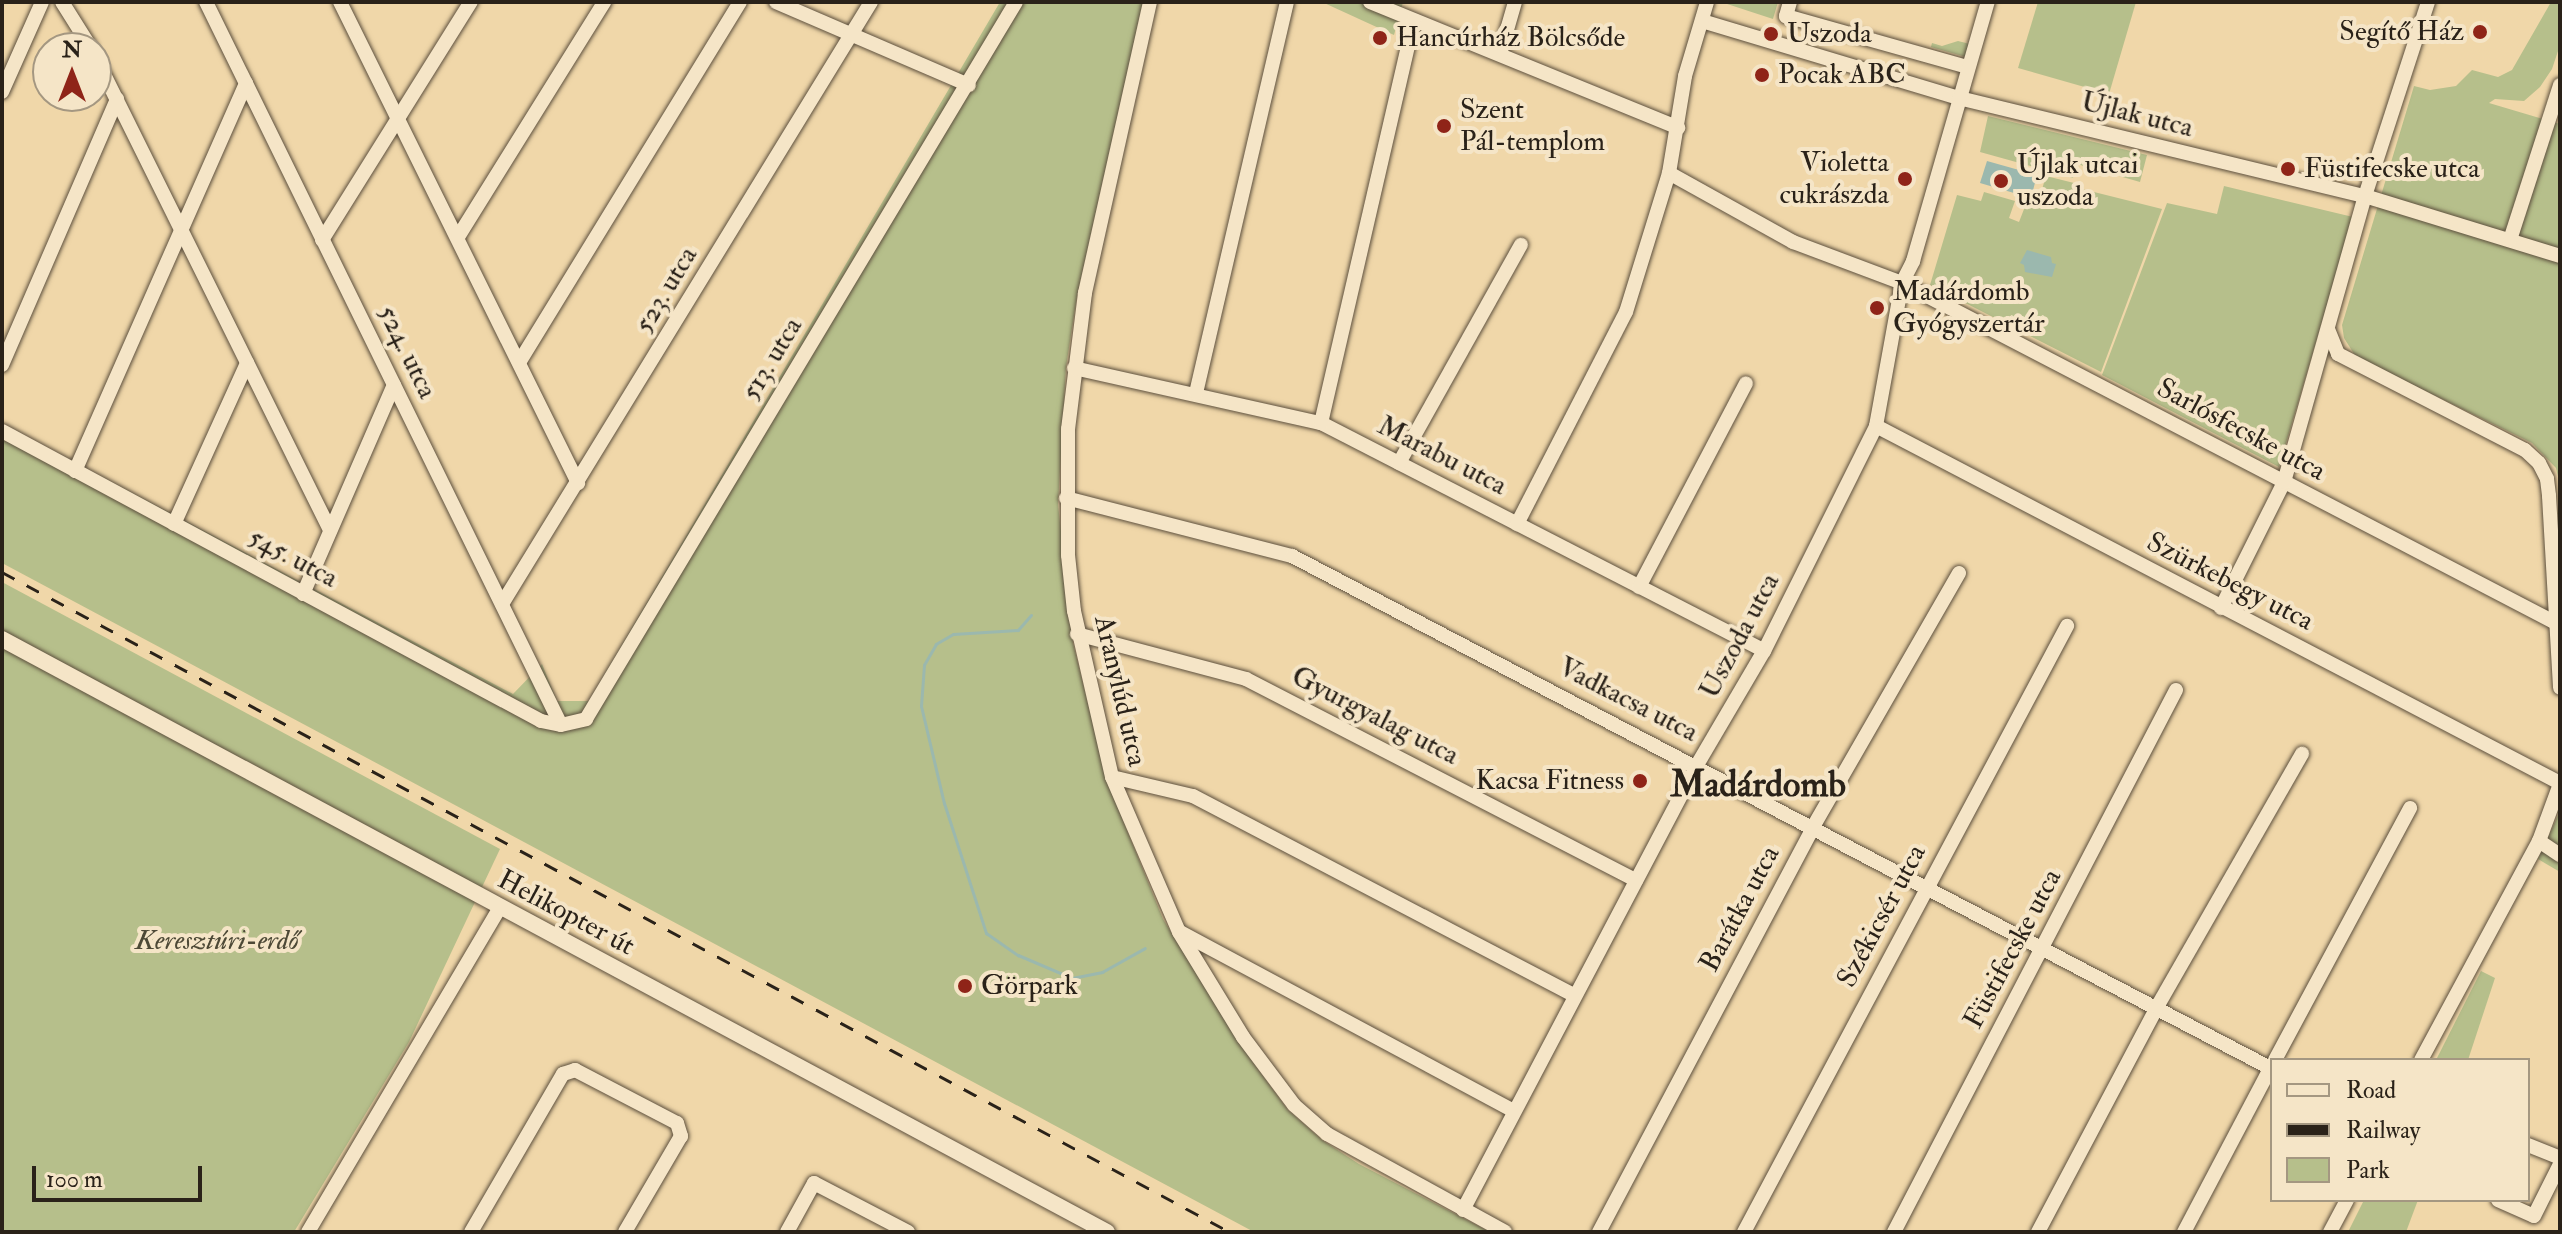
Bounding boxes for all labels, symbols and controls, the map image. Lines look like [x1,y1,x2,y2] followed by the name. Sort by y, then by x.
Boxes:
[2339,15,2464,49] place label: Segítő Ház
[1787,17,1872,51] place label: Uszoda
[1396,21,1625,55] place label: Hancúrház Bölcsőde
[2471,23,2489,41] marker: Segítő Ház
[1762,25,1780,43] marker: Uszoda
[1371,29,1389,47] marker: Hancúrház Bölcsőde
[32,32,112,112] north arrow
[62,36,82,64] text: N
[1778,58,1906,92] place label: Pocak ABC
[1753,66,1771,84] marker: Pocak ABC
[2078,85,2196,145] street label: Újlak utca
[1460,93,1605,159] place label: Szent Pál-templom
[1435,117,1453,135] marker: Szent Pál-templom
[1779,146,1889,212] place label: Violetta cukrászda
[2017,148,2138,214] place label: Újlak utcai uszoda
[2304,152,2480,186] place label: Füstifecske utca
[2279,160,2297,178] marker: Füstifecske utca
[1896,170,1914,188] marker: Violetta cukrászda
[1992,172,2010,190] marker: Újlak utcai uszoda
[627,241,705,339] street label: 523. utca
[1893,275,2045,341] place label: Madárdomb Gyógyszertár
[1868,299,1886,317] marker: Madárdomb Gyógyszertár
[370,300,444,404] street label: 524. utca
[734,312,810,406] street label: 513. utca
[2151,372,2331,488] street label: Sarlósfecske utca
[1372,409,1512,503] street label: Marabu utca
[243,521,343,595] street label: 545. utca
[2141,526,2319,638] street label: Szürkebegy utca
[1693,568,1787,704] street label: Uszoda utca
[1086,612,1154,770] street label: Aranylúd utca
[1553,651,1703,749] street label: Vadkacsa utca
[1286,659,1464,773] street label: Gyurgyalag utca
[1670,763,1846,807] district label: Madárdomb
[1476,764,1624,798] place label: Kacsa Fitness
[1631,772,1649,790] marker: Kacsa Fitness
[1830,839,1934,993] street label: Székicsér utca
[1693,840,1787,978] street label: Barátka utca
[492,863,640,963] street label: Helikopter út
[1957,863,2069,1035] street label: Füstifecske utca
[135,924,299,958] park label: Keresztúri-erdő
[981,969,1078,1003] place label: Görpark
[956,977,974,995] marker: Görpark
[2270,1058,2530,1202] legend
[2346,1075,2396,1106] text: Road
[2346,1115,2420,1146] text: Railway
[36,1150,206,1200] scale bar
[2346,1155,2390,1186] text: Park
[46,1164,103,1195] text: 100 m

